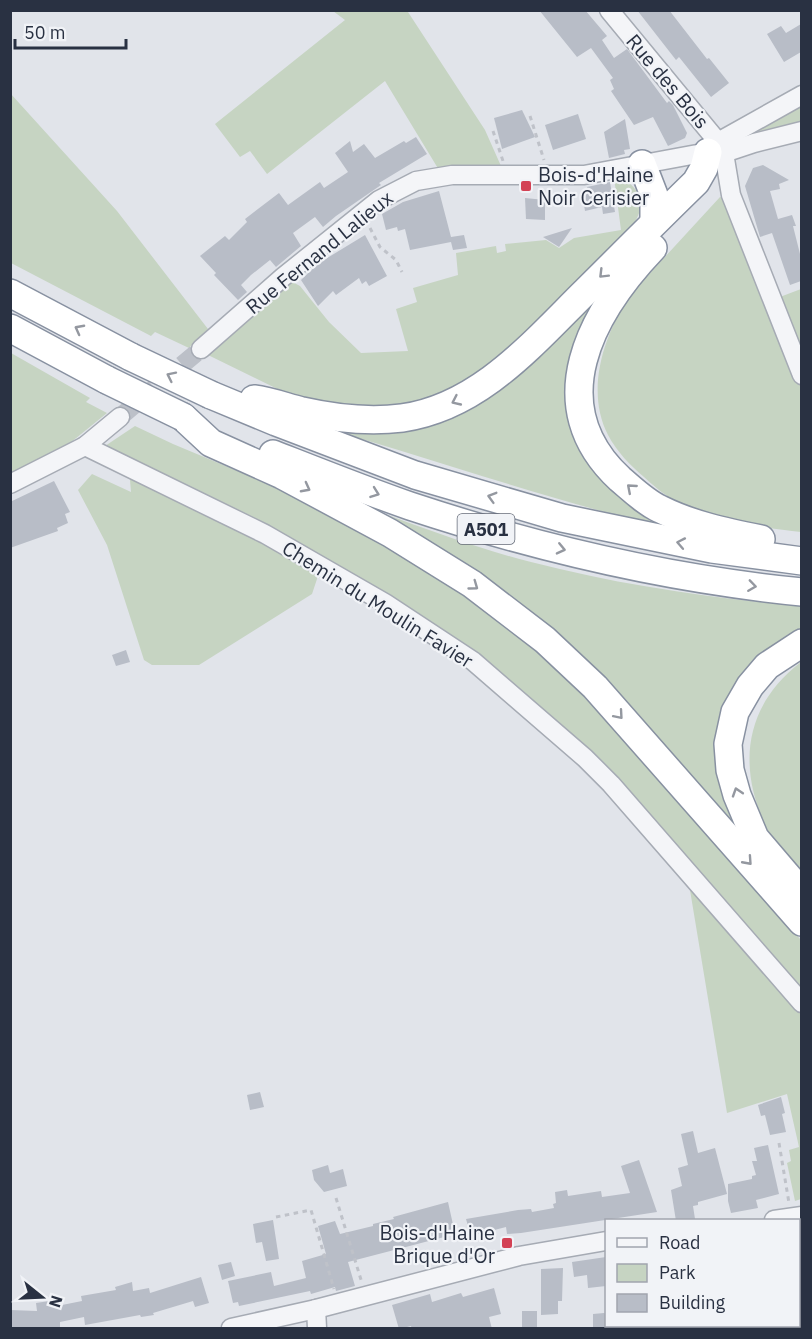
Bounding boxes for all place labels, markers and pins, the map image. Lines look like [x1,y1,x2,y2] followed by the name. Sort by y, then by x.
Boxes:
[538,161,654,211] place label: Bois-d'Haine Noir Cerisier
[519,179,533,193] marker: Bois-d'Haine Noir Cerisier
[379,1219,495,1269] place label: Bois-d'Haine Brique d'Or
[500,1236,514,1250] marker: Bois-d'Haine Brique d'Or

